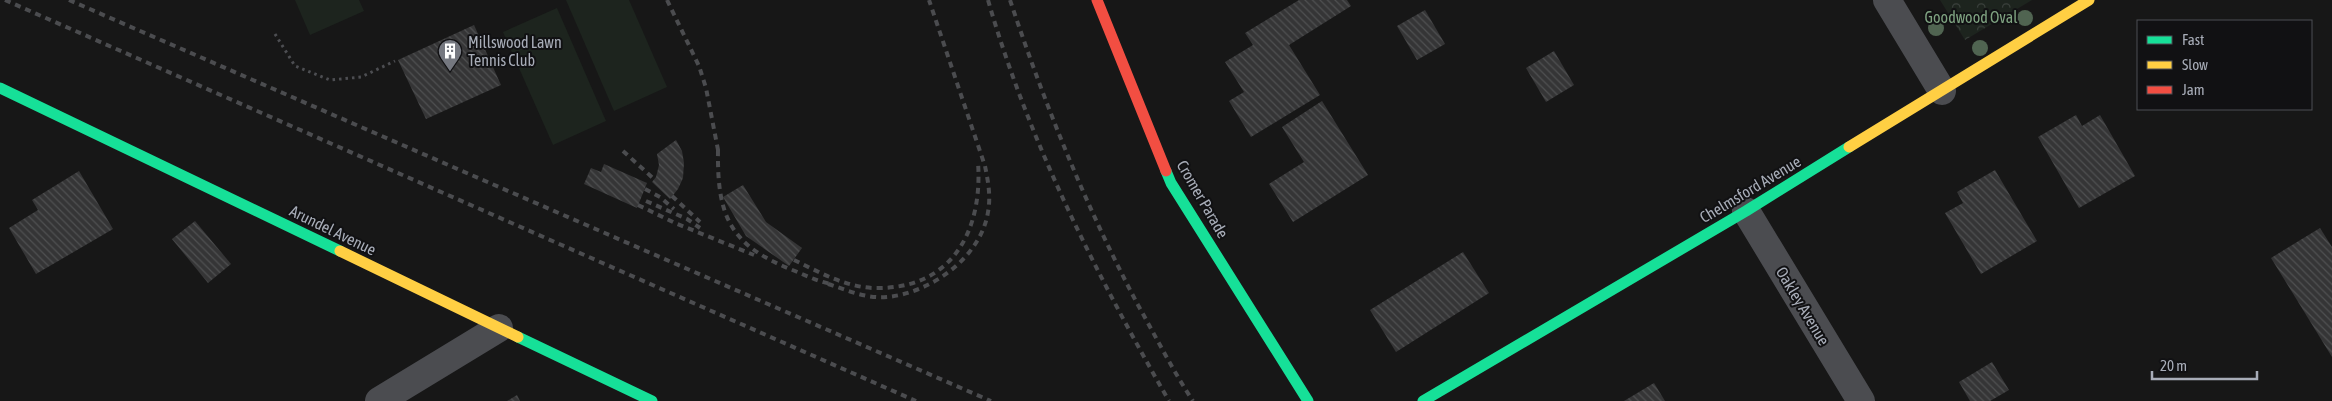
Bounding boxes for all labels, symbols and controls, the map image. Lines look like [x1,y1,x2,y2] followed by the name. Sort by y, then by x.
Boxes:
[1925,8,2018,26] park label: Goodwood Oval
[2137,20,2312,110] legend
[2182,31,2204,48] text: Fast
[468,33,562,69] place label: Millswood Lawn Tennis Club
[437,38,463,72] building icon: Millswood Lawn Tennis Club
[2182,56,2208,73] text: Slow
[2182,81,2205,98] text: Jam
[1696,152,1804,226] street label: Chelmsford Avenue
[1174,157,1232,241] street label: Cromer Parade
[287,201,379,259] street label: Arundel Avenue
[1772,264,1833,349] street label: Oakley Avenue
[2152,348,2257,380] scale bar
[2160,357,2187,374] text: 20 m

